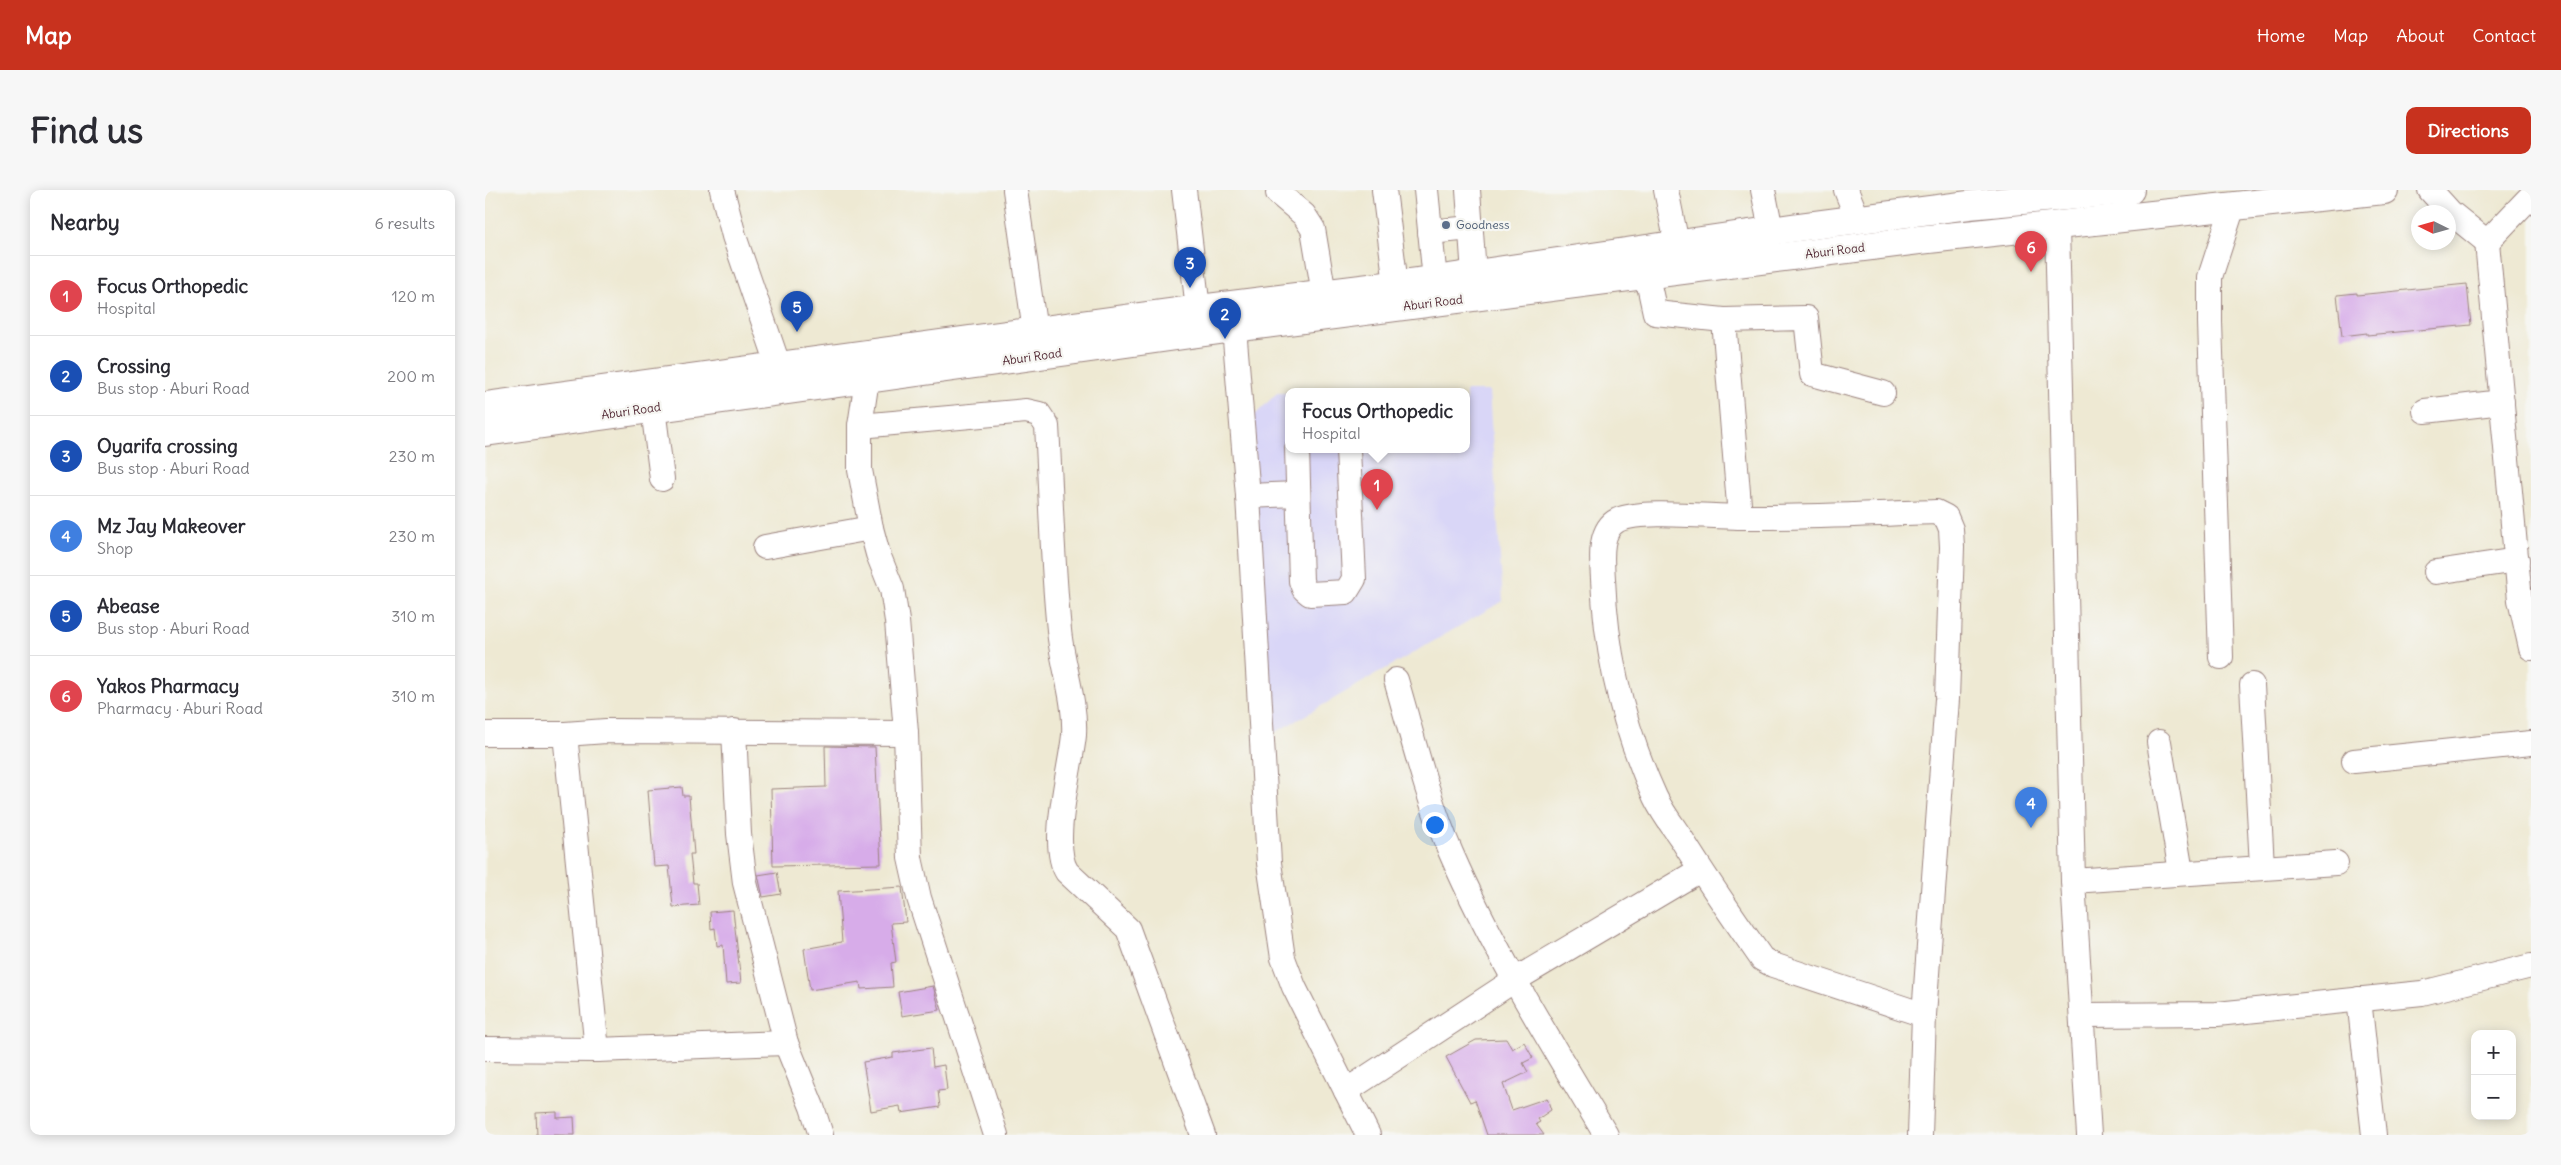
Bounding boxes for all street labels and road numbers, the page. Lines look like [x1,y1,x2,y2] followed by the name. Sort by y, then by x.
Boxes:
[1804,239,1866,262] street label: Aburi Road
[1402,291,1464,314] street label: Aburi Road
[1001,345,1063,368] street label: Aburi Road
[600,399,662,422] street label: Aburi Road

